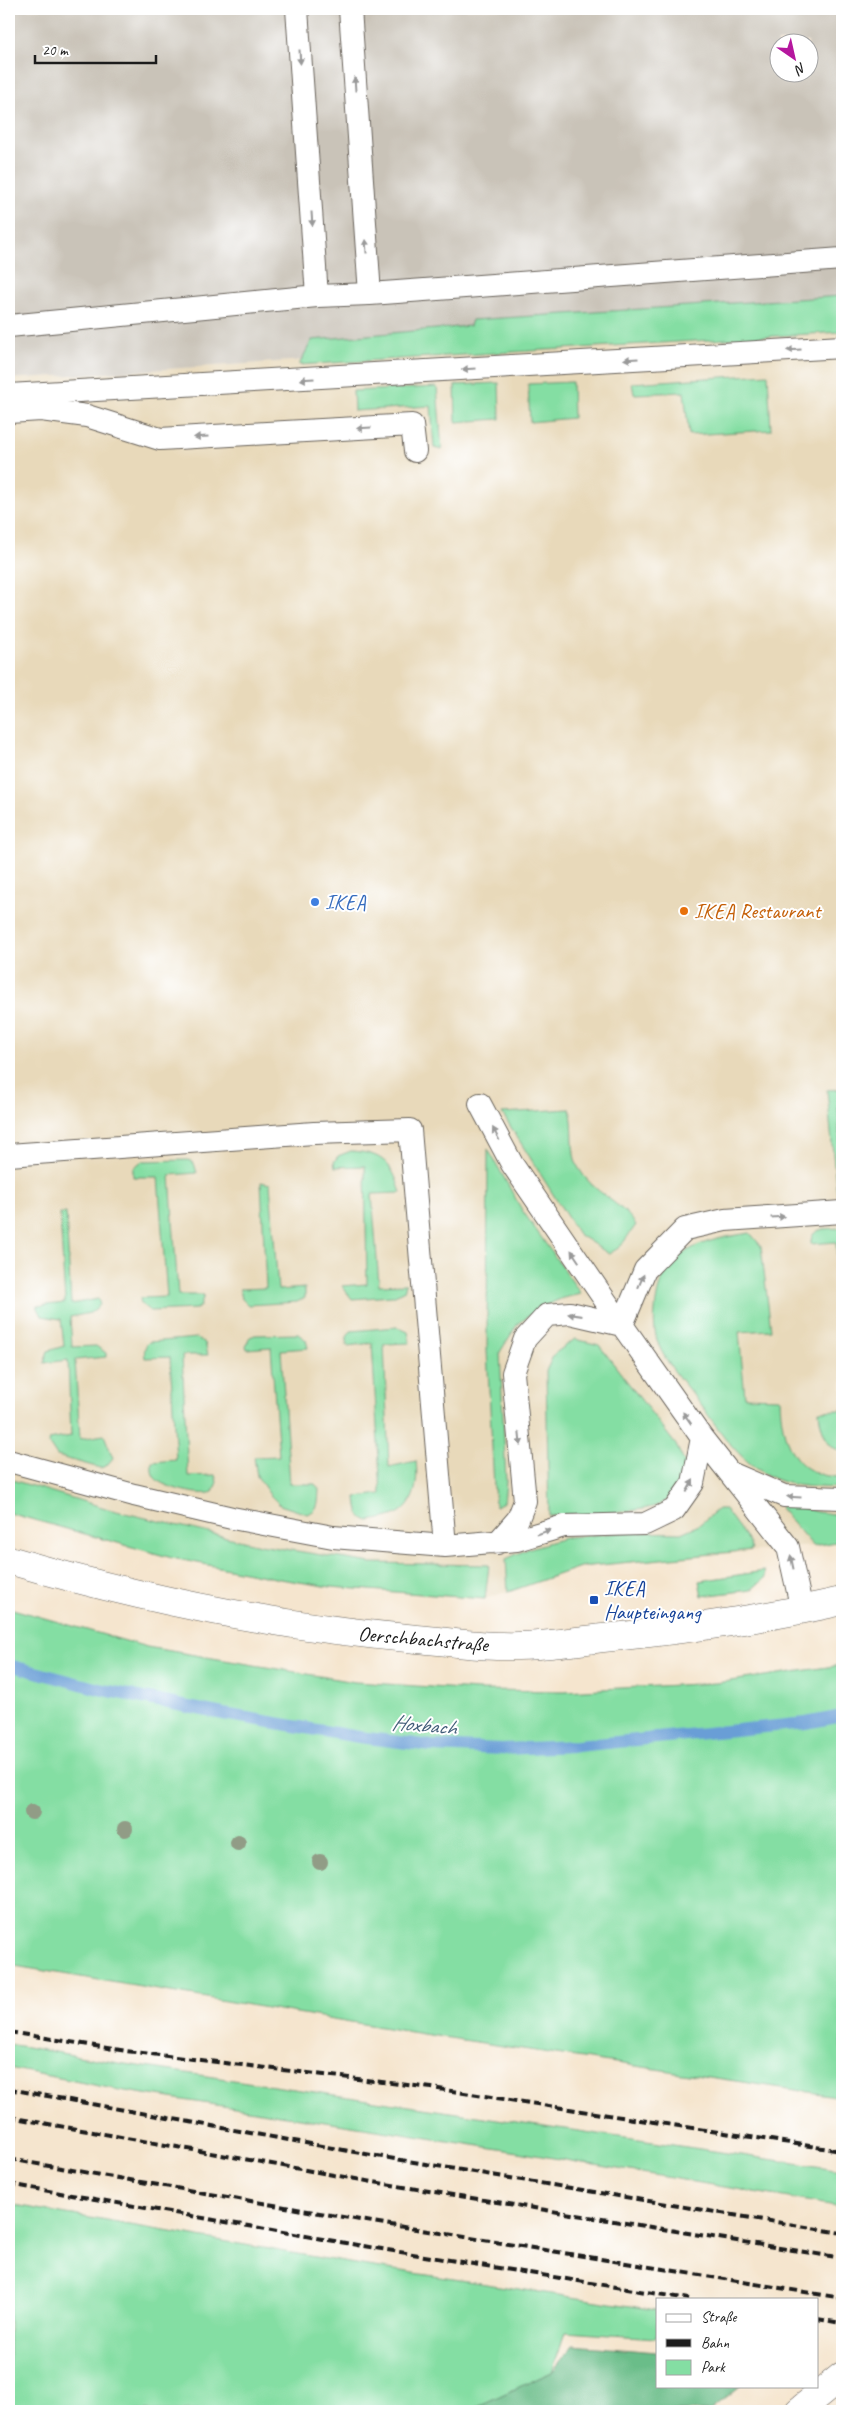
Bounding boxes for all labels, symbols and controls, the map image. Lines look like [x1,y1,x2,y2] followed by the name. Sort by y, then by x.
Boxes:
[35,32,156,64] scale bar
[768,32,818,82] north arrow
[42,41,69,60] text: 20 m
[297,50,305,66] one-way arrow
[791,59,809,79] text: N
[350,75,358,91] one-way arrow
[308,212,316,228] one-way arrow
[362,237,370,253] one-way arrow
[785,346,801,354] one-way arrow
[623,356,639,364] one-way arrow
[461,366,477,374] one-way arrow
[299,375,315,383] one-way arrow
[355,424,371,432] one-way arrow
[193,433,209,441] one-way arrow
[325,889,366,915] place label: IKEA
[309,896,321,908] marker: IKEA
[694,898,823,924] place label: IKEA Restaurant
[678,905,690,917] marker: IKEA Restaurant
[492,1127,500,1141] one-way arrow
[770,1212,786,1220] one-way arrow
[570,1249,580,1263] one-way arrow
[638,1273,645,1288] one-way arrow
[566,1310,582,1318] one-way arrow
[682,1411,692,1424] one-way arrow
[516,1432,524,1448] one-way arrow
[685,1480,694,1493] one-way arrow
[785,1492,801,1500] one-way arrow
[537,1528,552,1535] one-way arrow
[788,1555,796,1570] one-way arrow
[604,1575,702,1625] place label: IKEA Haupteingang
[588,1594,600,1606] marker: IKEA Haupteingang
[357,1620,491,1658] street label: Oerschbachstraße
[391,1708,459,1742] water label: Hoxbach
[656,2298,818,2388] legend
[701,2308,737,2327] text: Straße
[701,2334,729,2353] text: Bahn
[701,2358,726,2377] text: Park

